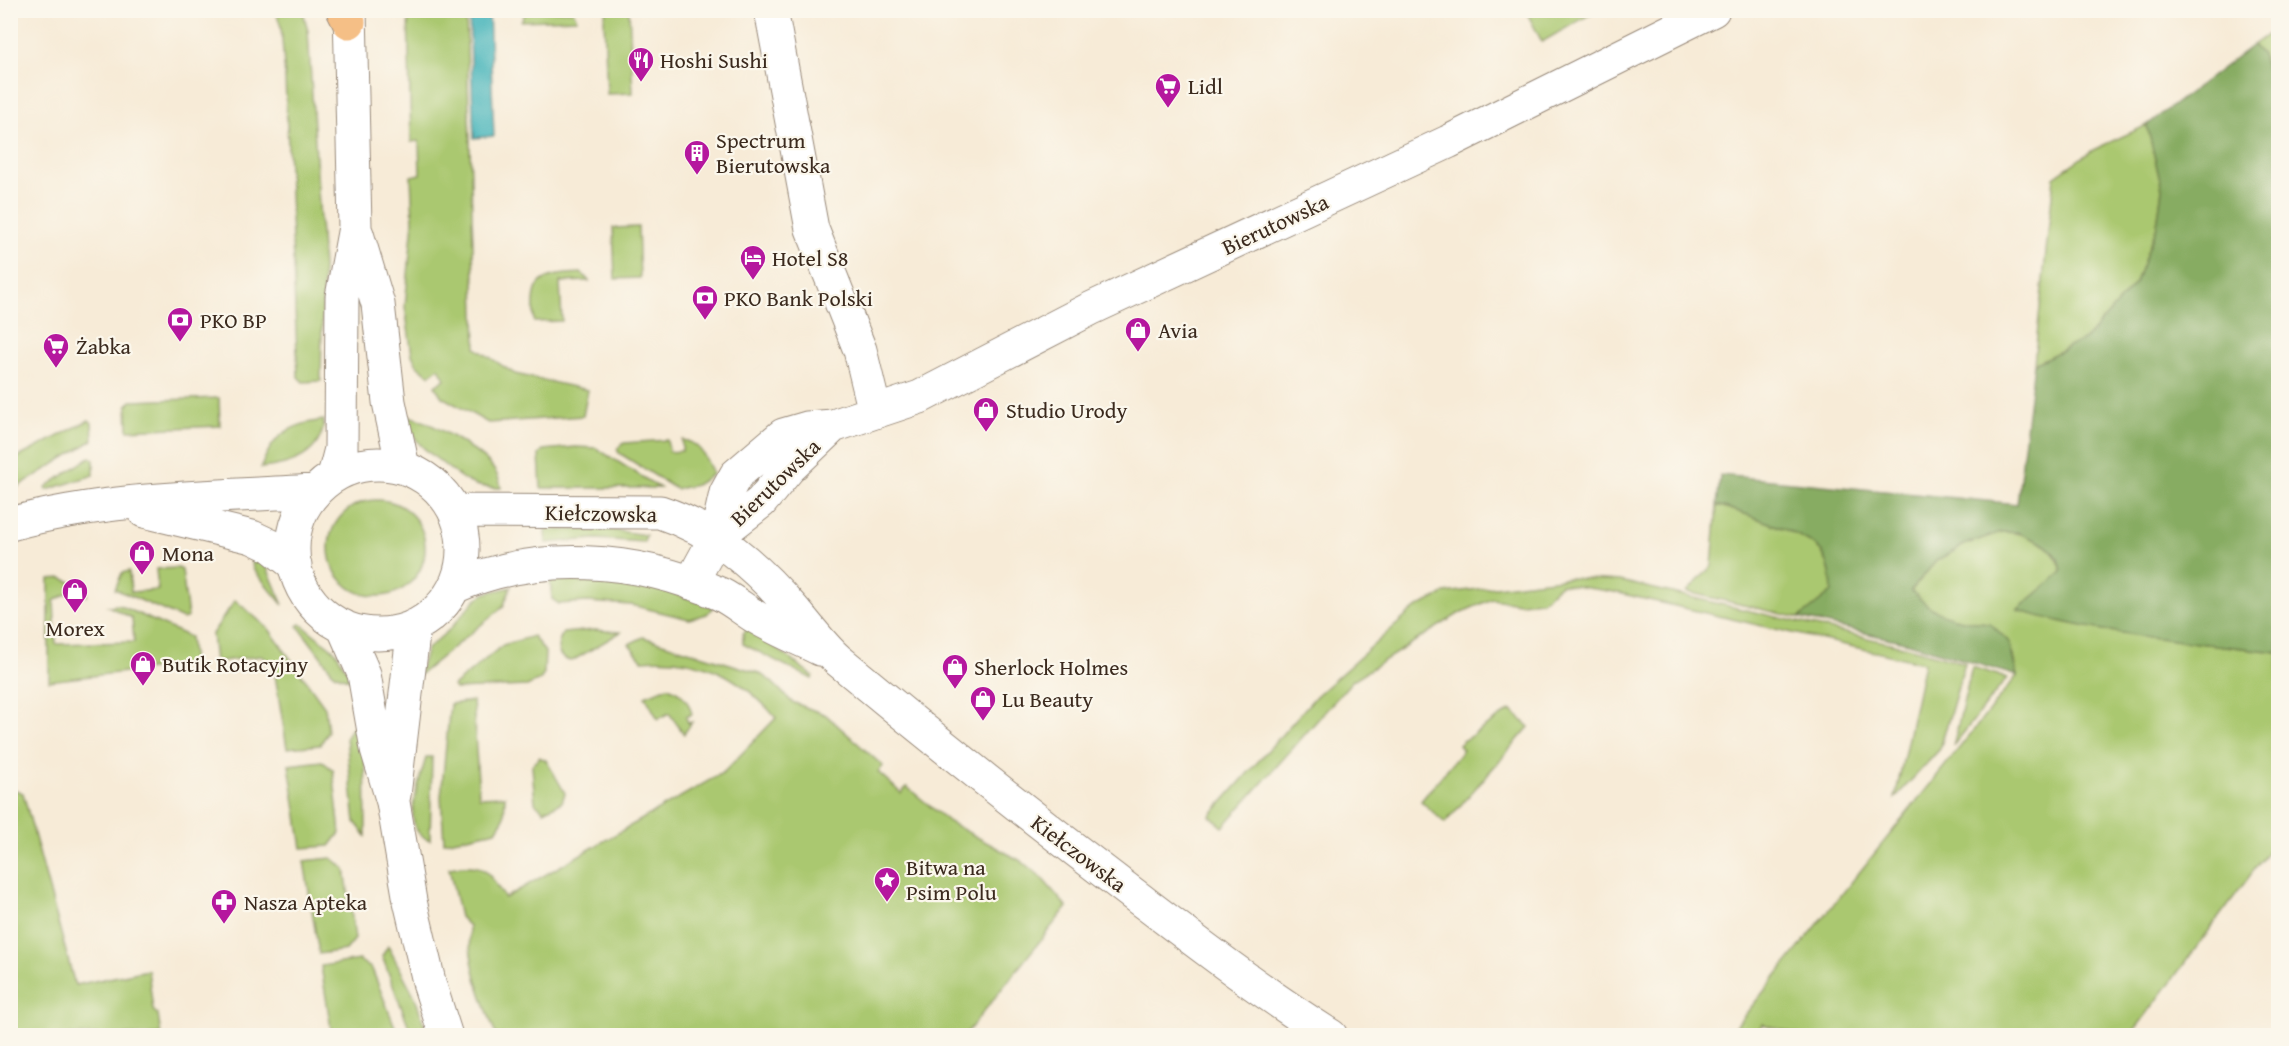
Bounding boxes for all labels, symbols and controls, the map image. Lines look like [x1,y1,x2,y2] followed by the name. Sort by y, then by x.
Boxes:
[660,44,768,76] place label: Hoshi Sushi
[626,45,656,83] restaurant icon: Hoshi Sushi
[1188,70,1223,102] place label: Lidl
[1153,71,1183,109] supermarket icon: Lidl
[716,124,831,181] place label: Spectrum Bierutowska
[682,138,712,176] building icon: Spectrum Bierutowska
[1216,185,1334,263] street label: Bierutowska
[772,242,848,274] place label: Hotel S8
[738,243,768,281] hotel icon: Hotel S8
[724,282,873,314] place label: PKO Bank Polski
[690,283,720,321] bank icon: PKO Bank Polski
[200,304,267,336] place label: PKO BP
[165,305,195,343] bank icon: PKO BP
[1158,314,1198,346] place label: Avia
[1123,315,1153,353] shop icon: Avia
[76,330,132,362] place label: Żabka
[41,331,71,369] supermarket icon: Żabka
[1006,394,1128,426] place label: Studio Urody
[971,395,1001,433] shop icon: Studio Urody
[723,430,828,533] street label: Bierutowska
[545,496,658,530] street label: Kiełczowska
[162,537,215,569] place label: Mona
[127,538,157,576] shop icon: Mona
[60,576,90,614] shop icon: Morex
[45,612,105,644] place label: Morex
[162,648,308,680] place label: Butik Rotacyjny
[128,649,158,687] shop icon: Butik Rotacyjny
[974,651,1128,683] place label: Sherlock Holmes
[940,652,970,690] shop icon: Sherlock Holmes
[1002,683,1093,715] place label: Lu Beauty
[968,684,998,722] shop icon: Lu Beauty
[1025,806,1134,900] street label: Kiełczowska
[906,851,997,908] place label: Bitwa na Psim Polu
[872,865,902,903] place icon: Bitwa na Psim Polu
[244,886,368,918] place label: Nasza Apteka
[209,887,239,925] pharmacy icon: Nasza Apteka

